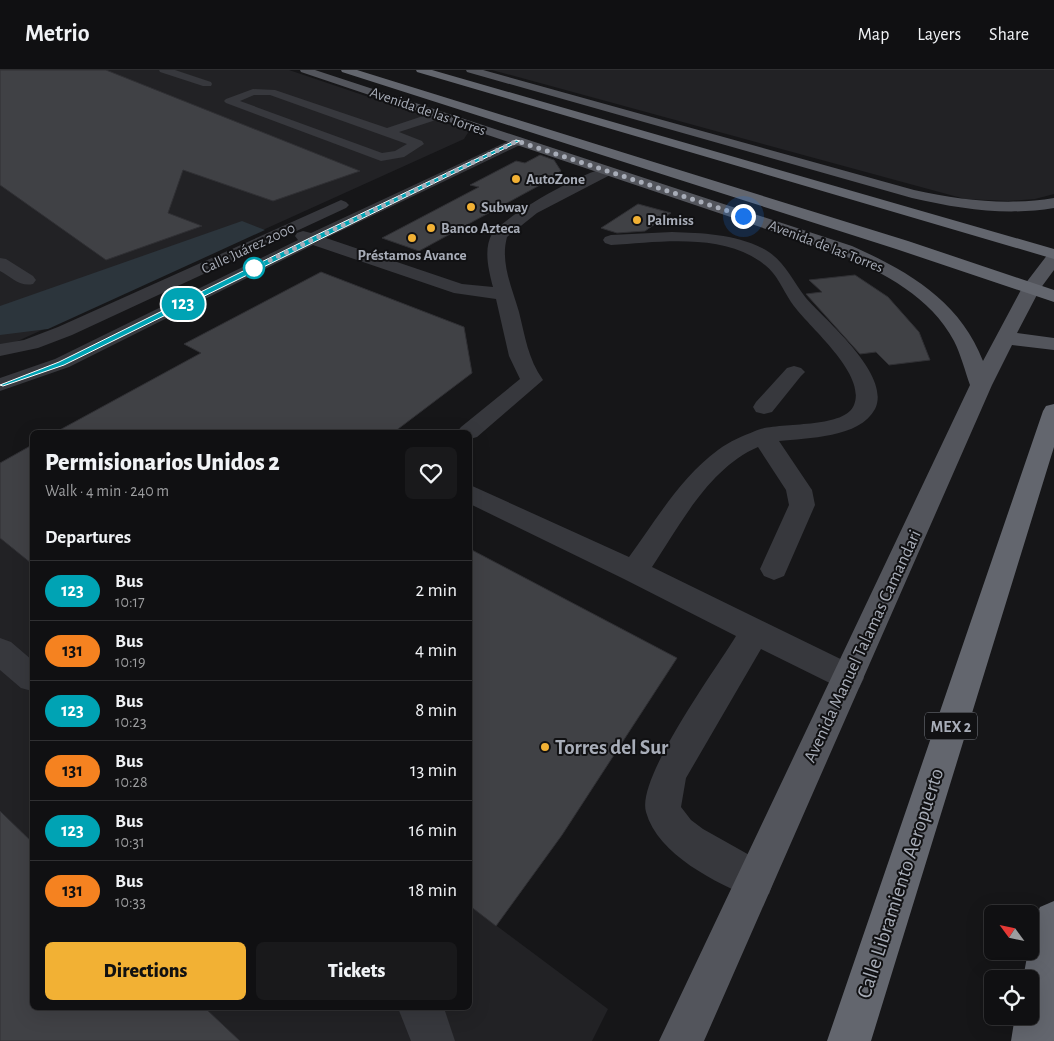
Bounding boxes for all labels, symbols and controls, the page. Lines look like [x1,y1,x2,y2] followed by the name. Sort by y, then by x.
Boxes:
[25,22,90,46] text: Metrio
[858,26,889,44] text: Map
[917,26,961,44] text: Layers
[989,26,1029,44] text: Share
[368,85,488,138] street label: Avenida de las Torres
[526,172,585,187] place label: AutoZone
[510,173,522,185] marker: AutoZone
[481,200,528,215] place label: Subway
[465,201,477,213] marker: Subway
[731,204,756,229] your location
[647,213,694,228] place label: Palmiss
[631,214,643,226] marker: Palmiss
[766,218,885,275] street label: Avenida de las Torres
[199,220,297,277] street label: Calle Juárez 2000
[441,221,520,236] place label: Banco Azteca
[425,222,437,234] marker: Banco Azteca
[406,232,418,244] marker: Préstamos Avance
[357,248,467,263] place label: Préstamos Avance
[243,257,265,279] unlabelled marker
[154,288,212,320] line badge: 123
[172,295,194,313] text: 123
[405,447,457,499] button: heart
[45,451,280,475] text: Permisionarios Unidos 2
[45,483,169,499] text: Walk · 4 min · 240 m
[801,527,925,765] street label: Avenida Manuel Talamas Camandari
[45,528,131,547] text: Departures
[115,572,143,591] text: Bus
[416,581,457,600] text: 2 min
[61,582,84,600] text: 123
[115,594,145,610] text: 10:17
[115,632,143,651] text: Bus
[415,641,457,660] text: 4 min
[62,642,83,660] text: 131
[115,654,146,670] text: 10:19
[115,692,143,711] text: Bus
[415,701,457,720] text: 8 min
[61,702,84,720] text: 123
[925,712,977,739] road number: MEX 2
[115,714,147,730] text: 10:23
[555,737,669,758] place label: Torres del Sur
[539,741,551,753] marker: Torres del Sur
[115,752,143,771] text: Bus
[410,761,457,780] text: 13 min
[62,762,83,780] text: 131
[853,766,948,1001] street label: Calle Libramiento Aeropuerto
[115,774,147,790] text: 10:28
[115,812,143,831] text: Bus
[409,821,457,840] text: 16 min
[61,822,84,840] text: 123
[115,834,145,850] text: 10:31
[115,872,143,891] text: Bus
[409,881,457,900] text: 18 min
[62,882,83,900] text: 131
[115,894,146,910] text: 10:33
[984,905,1039,960] north arrow
[984,905,1039,1025] map controls
[45,942,246,1000] button: Directions
[256,942,457,1000] button: Tickets
[984,970,1039,1025] button: locate

